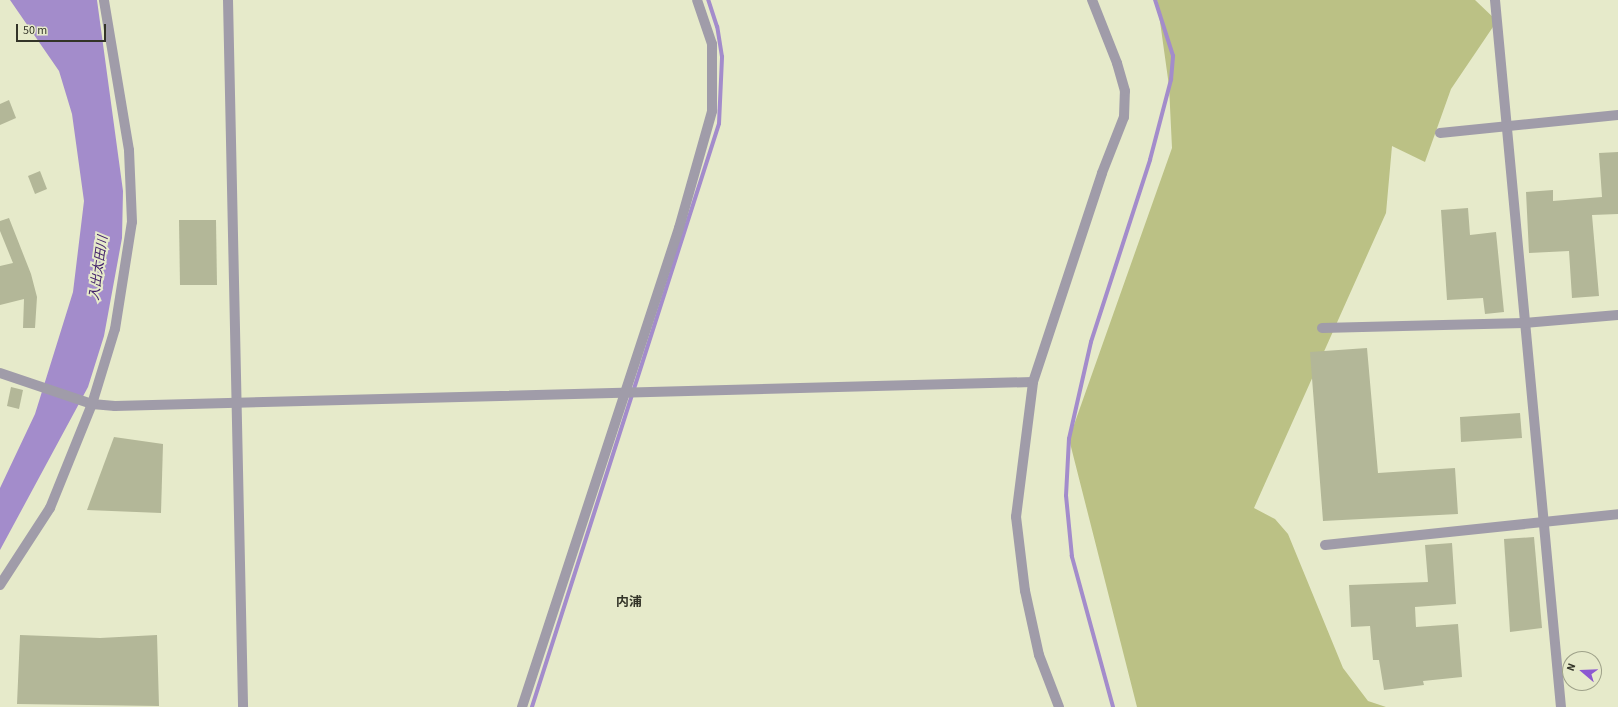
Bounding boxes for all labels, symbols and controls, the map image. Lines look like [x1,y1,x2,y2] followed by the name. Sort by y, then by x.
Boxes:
[18,16,108,42] scale bar
[23,22,47,39] text: 50 m
[87,235,111,301] water label: 入出太田川
[616,594,642,610] district label: 内浦
[1562,651,1602,691] north arrow
[1563,661,1579,673] text: N

